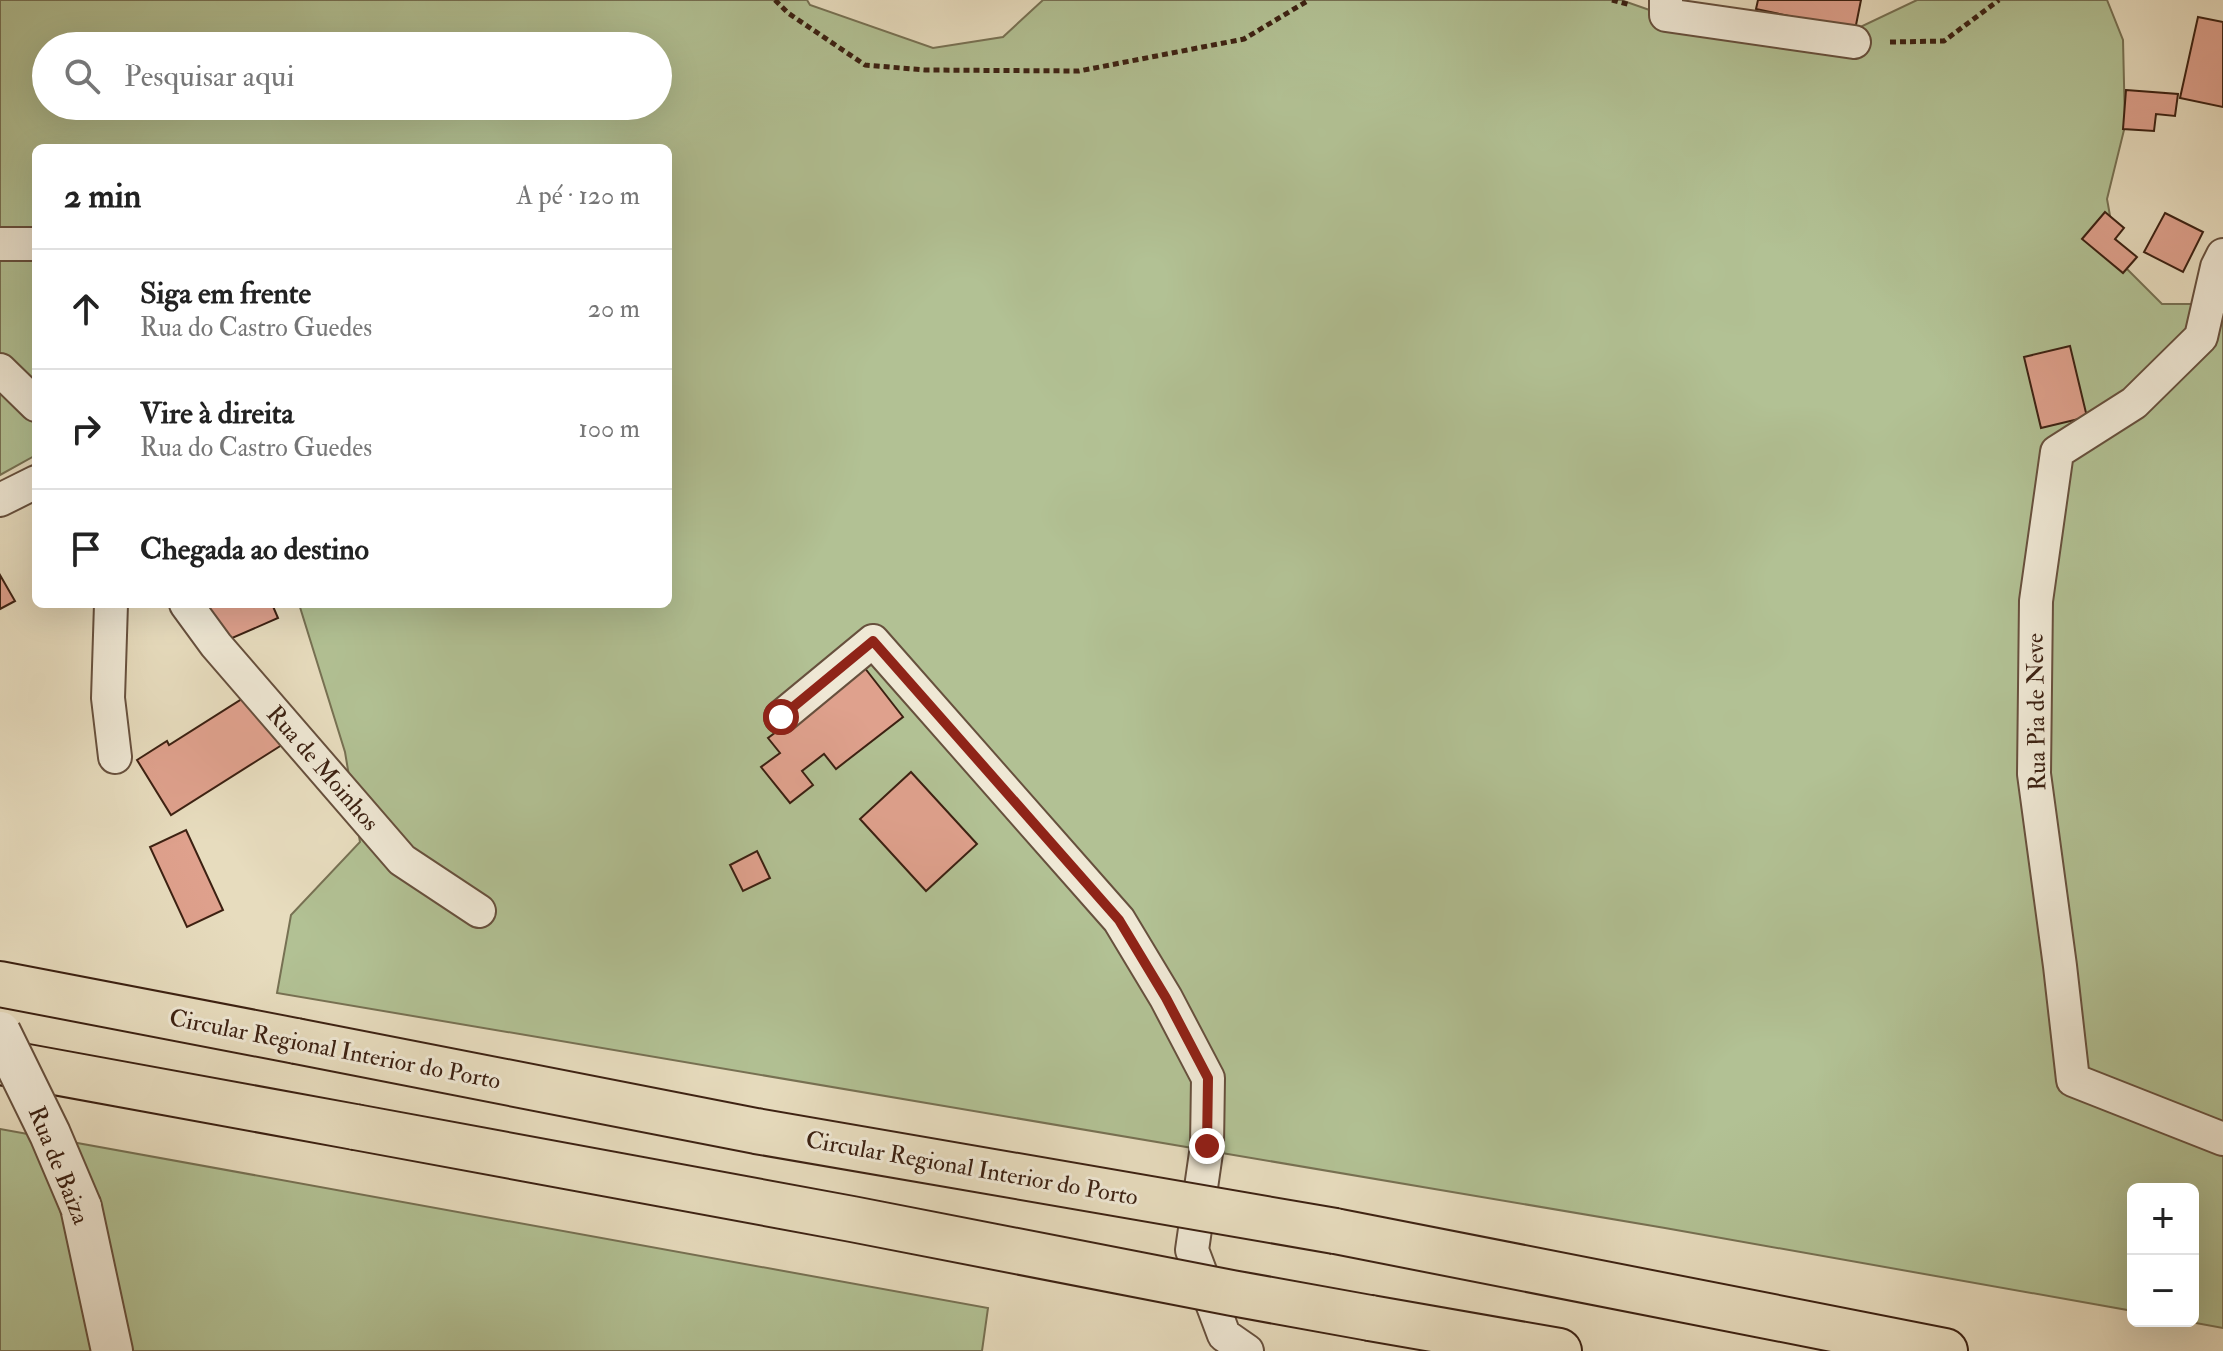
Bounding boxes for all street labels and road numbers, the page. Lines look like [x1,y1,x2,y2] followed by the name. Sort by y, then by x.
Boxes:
[2020,633,2053,791] street label: Rua Pia de Neve
[260,699,386,838] street label: Rua de Moinhos
[167,1002,503,1097] street label: Circular Regional Interior do Porto
[21,1102,97,1230] street label: Rua de Baiza
[803,1124,1140,1213] street label: Circular Regional Interior do Porto

